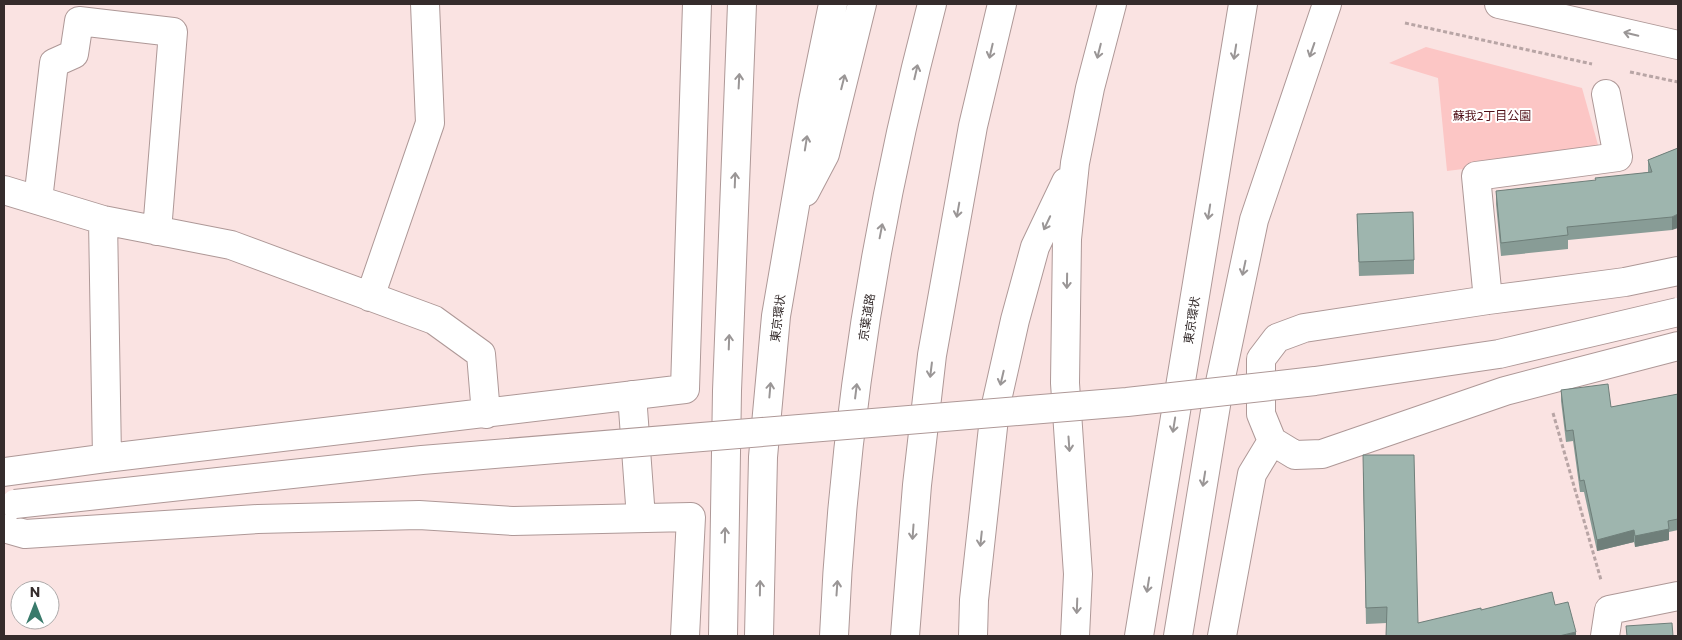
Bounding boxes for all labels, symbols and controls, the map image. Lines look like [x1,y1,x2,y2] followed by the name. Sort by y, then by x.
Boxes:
[1623,29,1639,38] one-way arrow
[1094,42,1103,58] one-way arrow
[1306,42,1316,58] one-way arrow
[986,43,995,59] one-way arrow
[1229,44,1239,60] one-way arrow
[912,64,921,80] one-way arrow
[734,73,743,89] one-way arrow
[839,74,848,90] one-way arrow
[1453,108,1531,122] park label: 蘇我2丁目公園
[801,136,811,152] one-way arrow
[730,172,739,188] one-way arrow
[952,202,962,218] one-way arrow
[1203,204,1213,220] one-way arrow
[1042,215,1051,230] one-way arrow
[877,223,886,239] one-way arrow
[1239,260,1248,276] one-way arrow
[1062,273,1071,289] one-way arrow
[855,292,877,342] street label: 京葉道路
[767,293,787,343] street label: 東京環状
[1180,295,1202,345] street label: 東京環状
[724,335,733,351] one-way arrow
[926,362,936,378] one-way arrow
[997,370,1006,386] one-way arrow
[765,383,774,399] one-way arrow
[851,383,861,399] one-way arrow
[1169,416,1179,432] one-way arrow
[1064,435,1074,451] one-way arrow
[1198,471,1208,487] one-way arrow
[909,524,918,540] one-way arrow
[720,527,730,544] one-way arrow
[976,531,986,547] one-way arrow
[1142,576,1152,592] one-way arrow
[10,580,60,630] north arrow
[755,580,765,596] one-way arrow
[832,580,842,596] one-way arrow
[30,583,40,600] text: N
[1072,597,1081,613] one-way arrow

